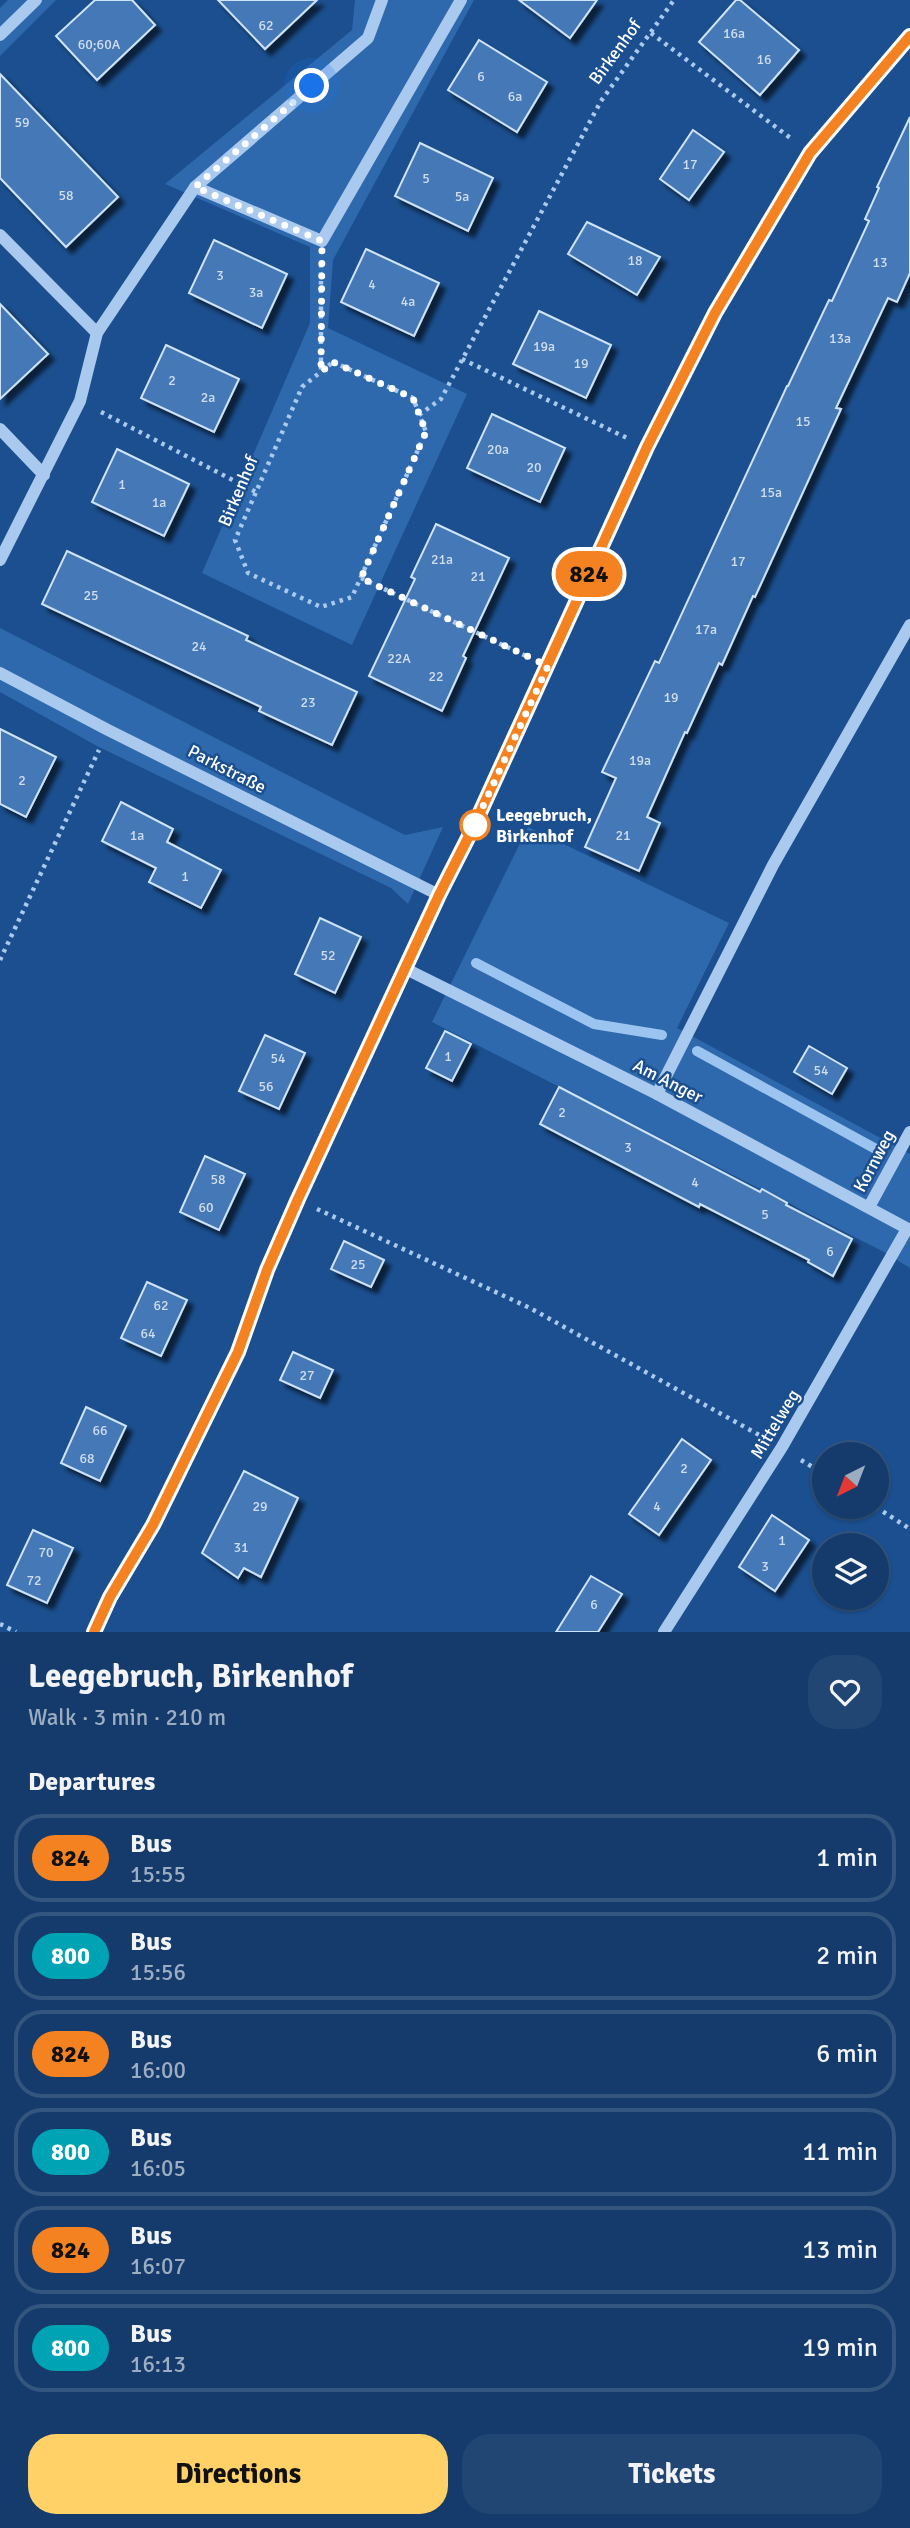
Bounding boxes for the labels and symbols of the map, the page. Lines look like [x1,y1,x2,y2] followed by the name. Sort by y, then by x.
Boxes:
[584,14,647,89] street label: Birkenhof
[258,17,274,34] house number: 62
[723,25,745,42] house number: 16a
[78,36,121,53] house number: 60;60A
[756,51,772,68] house number: 16
[294,68,329,103] your location
[477,68,485,85] house number: 6
[508,88,522,105] house number: 6a
[14,114,30,131] house number: 59
[682,156,698,173] house number: 17
[422,170,430,187] house number: 5
[58,187,74,204] house number: 58
[455,188,469,205] house number: 5a
[627,252,643,269] house number: 18
[872,254,888,271] house number: 13
[216,267,224,284] house number: 3
[368,276,376,293] house number: 4
[249,284,263,301] house number: 3a
[401,293,415,310] house number: 4a
[829,330,851,347] house number: 13a
[533,338,555,355] house number: 19a
[573,355,589,372] house number: 19
[168,372,176,389] house number: 2
[201,389,215,406] house number: 2a
[795,413,811,430] house number: 15
[487,441,509,458] house number: 20a
[213,451,263,530] street label: Birkenhof
[526,459,542,476] house number: 20
[118,476,126,493] house number: 1
[760,484,782,501] house number: 15a
[152,494,166,511] house number: 1a
[431,551,453,568] house number: 21a
[549,551,629,597] line badge: 824
[730,553,746,570] house number: 17
[470,568,486,585] house number: 21
[83,587,99,604] house number: 25
[695,621,717,638] house number: 17a
[191,638,207,655] house number: 24
[387,650,411,667] house number: 22A
[428,668,444,685] house number: 22
[663,689,679,706] house number: 19
[300,694,316,711] house number: 23
[184,740,270,798] street label: Parkstraße
[629,752,651,769] house number: 19a
[18,772,26,789] house number: 2
[496,804,592,847] place label: Leegebruch, Birkenhof
[460,810,490,840] marker: Leegebruch, Birkenhof
[130,827,144,844] house number: 1a
[615,827,631,844] house number: 21
[181,868,189,885] house number: 1
[320,947,336,964] house number: 52
[444,1048,452,1065] house number: 1
[270,1050,286,1067] house number: 54
[629,1054,707,1108] street label: Am Anger
[813,1062,829,1079] house number: 54
[258,1078,274,1095] house number: 56
[558,1104,566,1121] house number: 2
[849,1126,899,1196] street label: Kornweg
[624,1139,632,1156] house number: 3
[210,1171,226,1188] house number: 58
[691,1174,699,1191] house number: 4
[198,1199,214,1216] house number: 60
[761,1206,769,1223] house number: 5
[826,1243,834,1260] house number: 6
[350,1256,366,1273] house number: 25
[153,1297,169,1314] house number: 62
[140,1325,156,1342] house number: 64
[299,1367,315,1384] house number: 27
[746,1385,804,1463] street label: Mittelweg
[92,1422,108,1439] house number: 66
[812,1442,889,1519] north arrow
[79,1450,95,1467] house number: 68
[680,1460,688,1477] house number: 2
[252,1498,268,1515] house number: 29
[653,1498,661,1515] house number: 4
[778,1532,786,1549] house number: 1
[233,1539,249,1556] house number: 31
[38,1544,54,1561] house number: 70
[761,1558,769,1575] house number: 3
[26,1572,42,1589] house number: 72
[590,1596,598,1613] house number: 6

